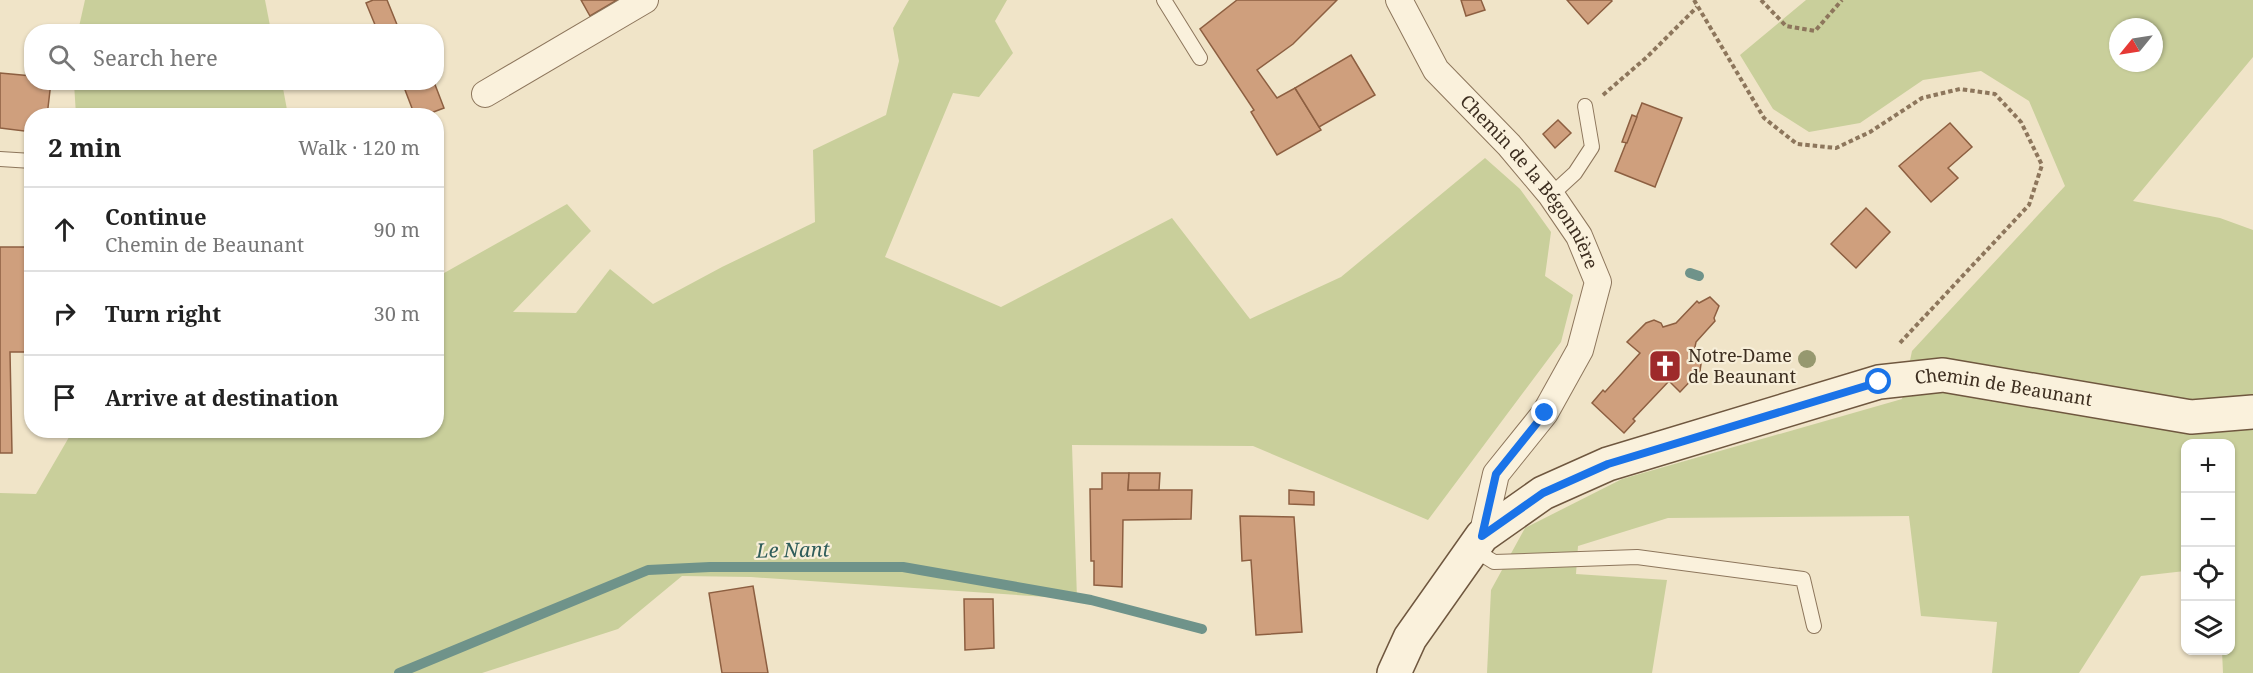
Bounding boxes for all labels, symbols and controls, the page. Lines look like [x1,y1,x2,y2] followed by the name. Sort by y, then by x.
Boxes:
[2109,18,2163,72] north arrow
[24,24,444,90] search box
[45,41,78,74] icon: search
[93,42,218,72] text: Search here
[1455,89,1604,272] street label: Chemin de la Bégonnière
[48,129,122,165] text: 2 min
[298,134,420,161] text: Walk · 120 m
[105,201,207,231] text: Continue
[48,213,81,246] icon: ahead
[374,216,420,243] text: 90 m
[105,231,304,258] text: Chemin de Beaunant
[48,297,81,330] icon: right
[105,298,221,328] text: Turn right
[374,300,420,327] text: 30 m
[1688,343,1796,388] place label: Notre-Dame de Beaunant
[1647,348,1683,384] church icon: Notre-Dame de Beaunant
[1913,362,2094,411] street label: Chemin de Beaunant
[1865,368,1891,394] route start
[48,381,81,414] icon: arrive
[105,382,339,412] text: Arrive at destination
[1531,399,1557,425] route end
[2181,439,2235,655] map controls
[2181,439,2235,493] button: +
[2181,493,2235,547] button: −
[755,535,831,564] water label: Le Nant
[2181,547,2235,601] button: locate
[2181,601,2235,655] button: layers

